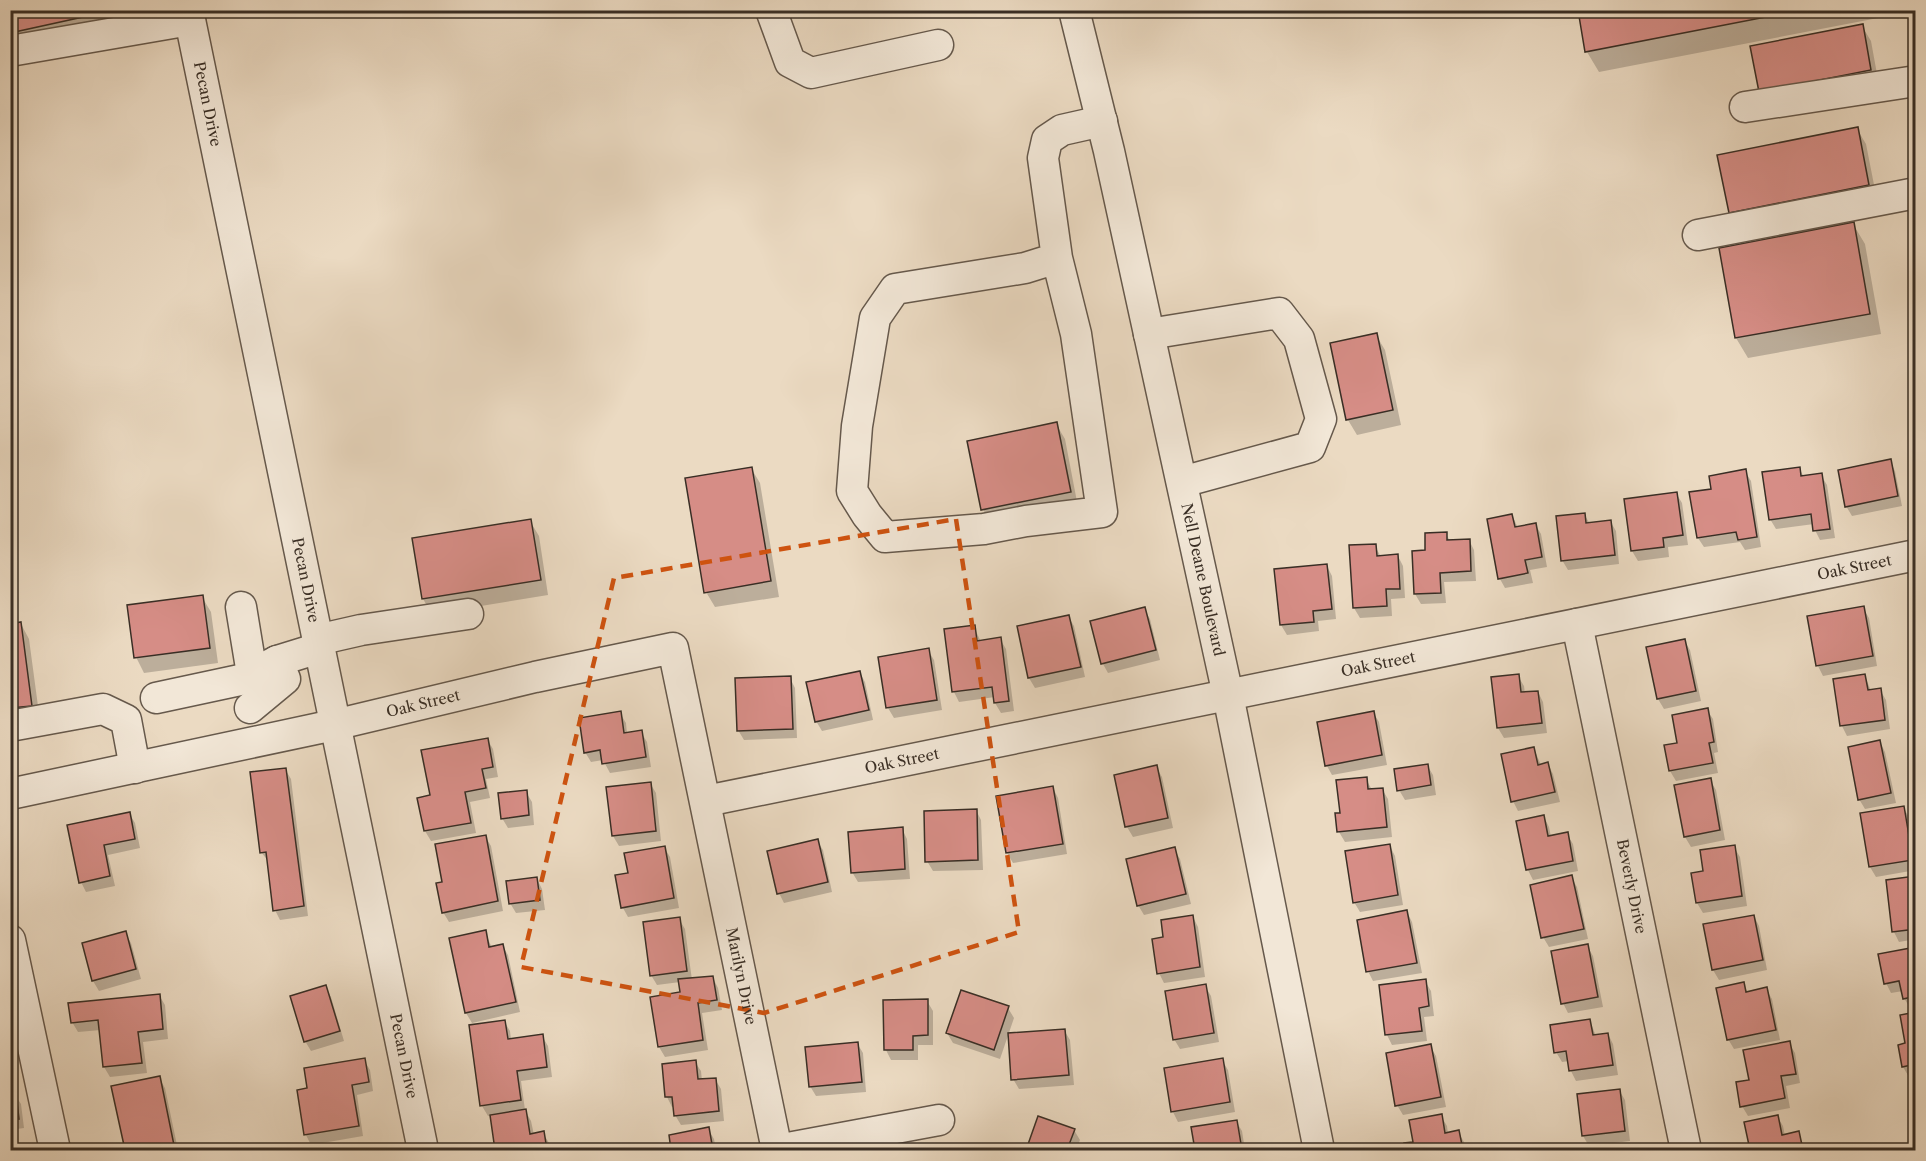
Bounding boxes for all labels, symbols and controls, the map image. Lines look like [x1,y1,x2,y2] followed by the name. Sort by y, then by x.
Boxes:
[190,60,226,148] street label: Pecan Drive
[1177,501,1229,658] street label: Nell Deane Boulevard
[288,536,324,624] street label: Pecan Drive
[1816,550,1894,584] street label: Oak Street
[1339,647,1418,681] street label: Oak Street
[384,685,463,721] street label: Oak Street
[863,744,941,777] street label: Oak Street
[1613,837,1651,935] street label: Beverly Drive
[722,926,761,1026] street label: Marilyn Drive
[386,1012,422,1100] street label: Pecan Drive

